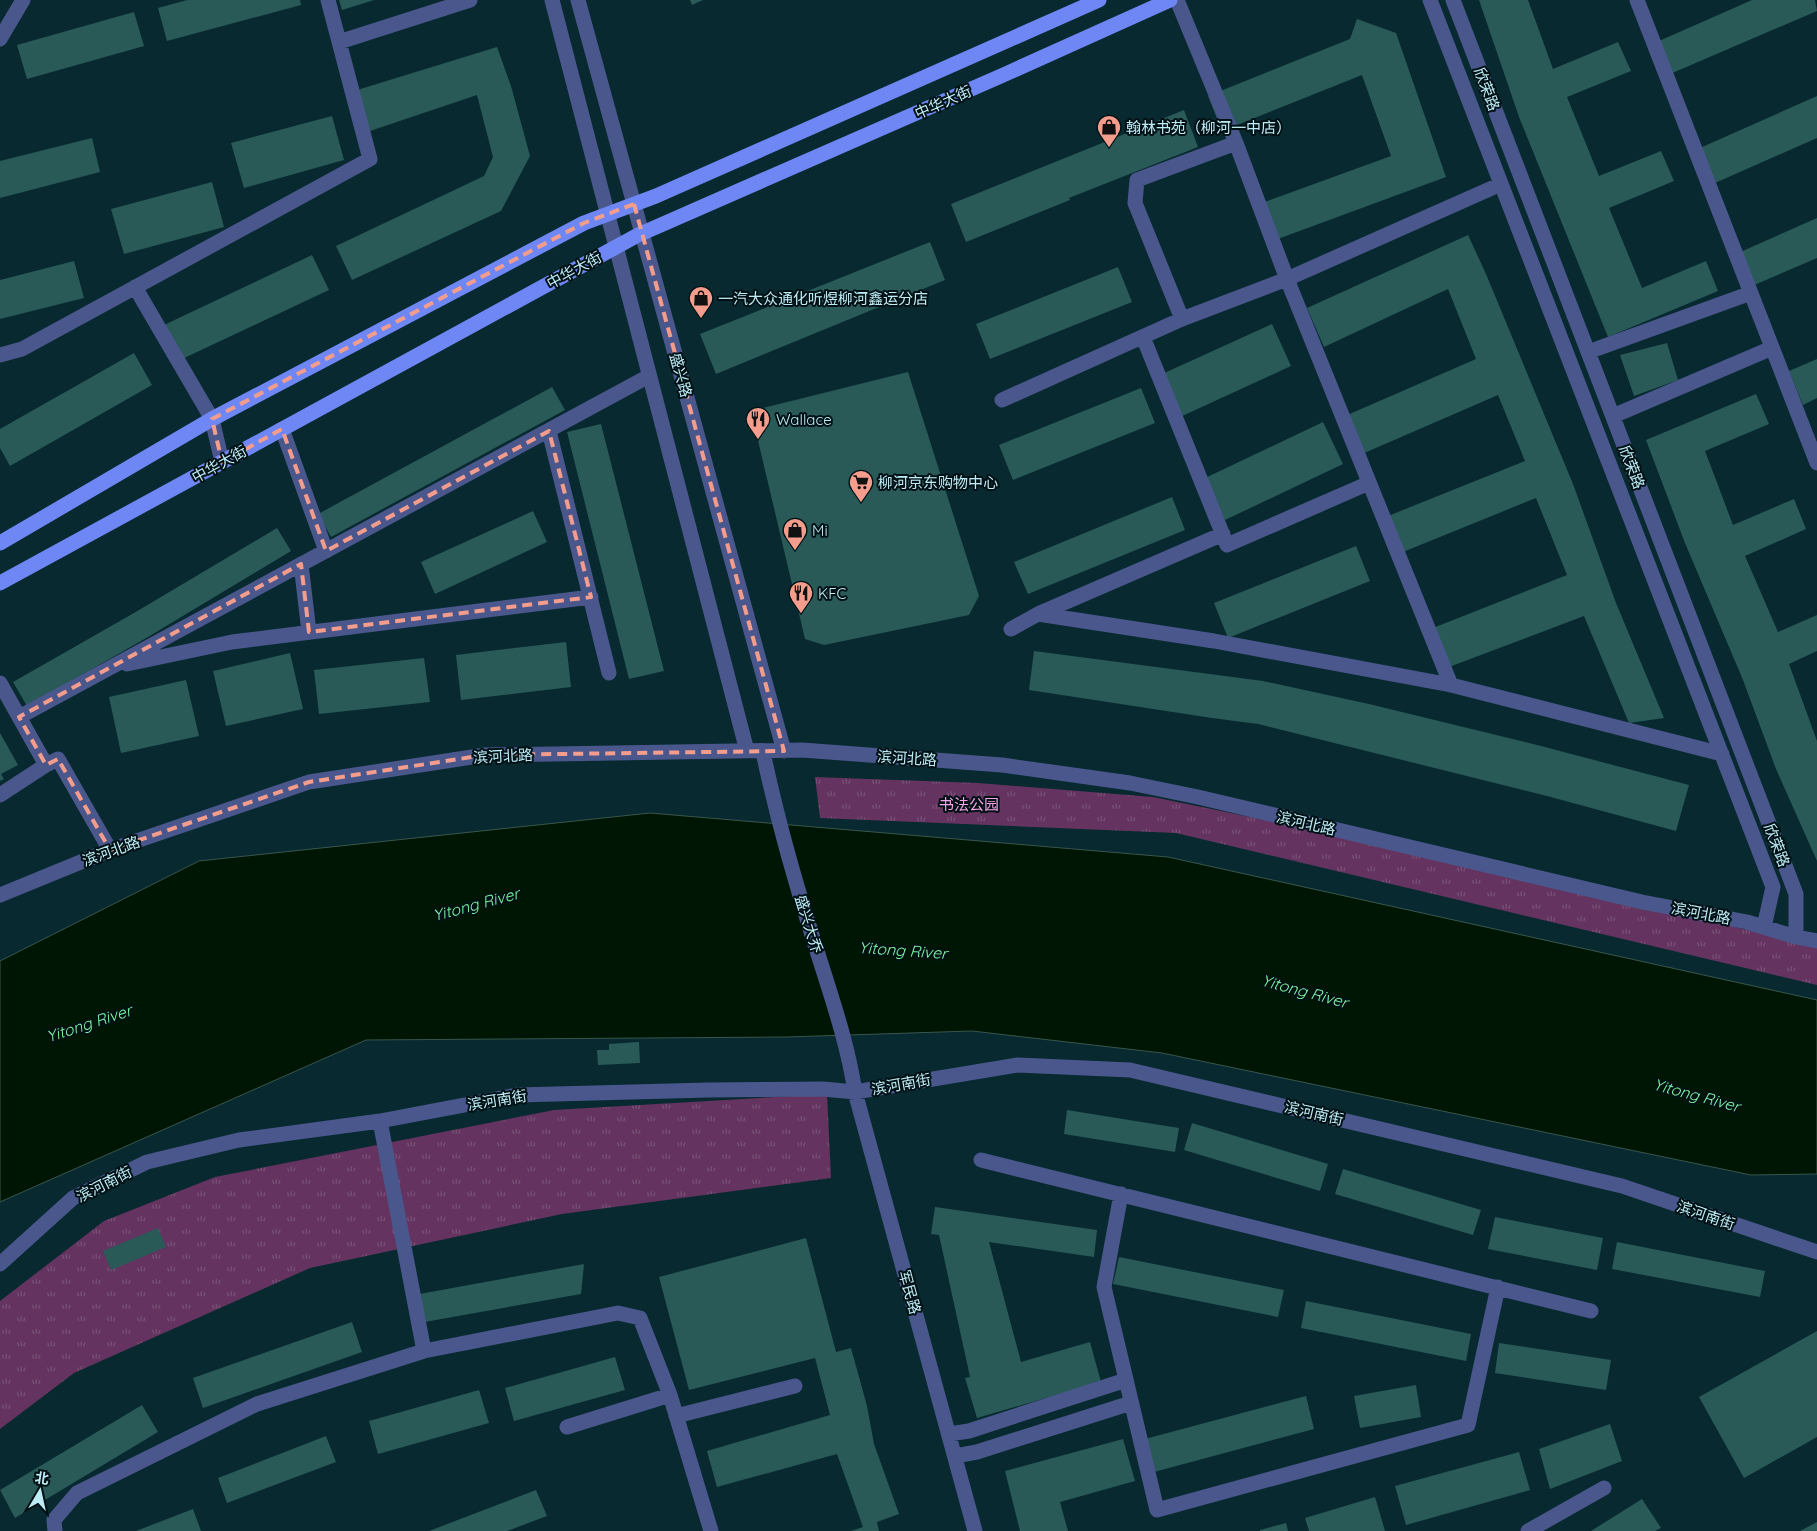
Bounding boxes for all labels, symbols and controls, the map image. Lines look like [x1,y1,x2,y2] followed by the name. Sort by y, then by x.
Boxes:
[1470,65,1504,113] street label: 欣荣路
[912,81,974,123] street label: 中华大街
[1096,114,1122,148] shop icon: 翰林书苑（柳河一中店）
[1126,118,1291,137] place label: 翰林书苑（柳河一中店）
[543,247,605,293] street label: 中华大街
[688,285,714,319] shop icon: 一汽大众通化听煜柳河鑫运分店
[718,289,928,308] place label: 一汽大众通化听煜柳河鑫运分店
[666,351,696,399] street label: 盛兴路
[745,406,771,440] restaurant icon: Wallace
[776,410,832,429] place label: Wallace
[188,441,250,487] street label: 中华大街
[1615,443,1649,491] street label: 欣荣路
[848,469,874,503] supermarket icon: 柳河京东购物中心
[878,473,998,492] place label: 柳河京东购物中心
[782,517,808,551] shop icon: Mi
[812,521,828,540] place label: Mi
[788,580,814,614] restaurant icon: KFC
[818,584,846,603] place label: KFC
[473,745,533,767] street label: 滨河北路
[876,746,938,770] street label: 滨河北路
[939,795,999,814] park label: 书法公园
[1275,807,1337,839] street label: 滨河北路
[1760,821,1794,869] street label: 欣荣路
[80,832,142,870] street label: 滨河北路
[431,882,523,925] water label: Yitong River
[791,893,827,955] street label: 盛兴大乔
[1670,898,1732,928] street label: 滨河北路
[858,937,950,963] water label: Yitong River
[1260,970,1352,1013] water label: Yitong River
[44,999,136,1046] water label: Yitong River
[870,1069,932,1099] street label: 滨河南街
[1652,1074,1744,1117] water label: Yitong River
[466,1086,528,1114] street label: 滨河南街
[1283,1097,1345,1129] street label: 滨河南街
[73,1162,135,1206] street label: 滨河南街
[1675,1196,1737,1234] street label: 滨河南街
[895,1268,925,1316] street label: 军民路
[15,1466,65,1516] north arrow
[34,1468,50,1488] text: 北

